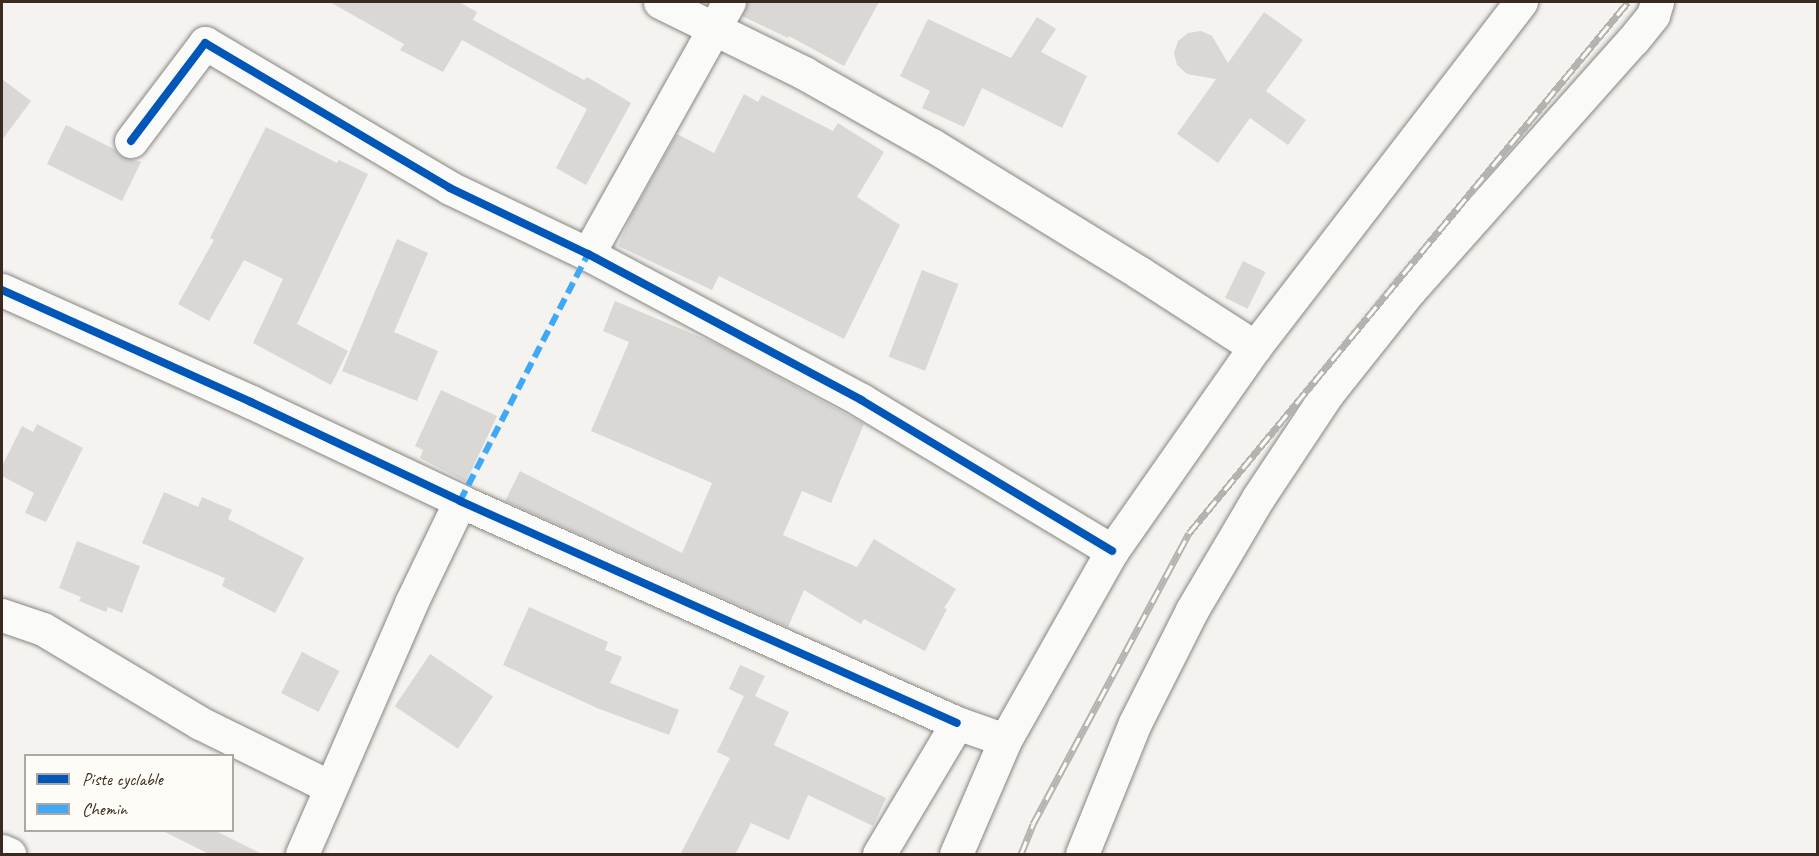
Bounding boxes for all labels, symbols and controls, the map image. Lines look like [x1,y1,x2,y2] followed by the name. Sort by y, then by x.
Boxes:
[24,754,234,832] legend
[82,768,163,790] text: Piste cyclable
[82,798,127,820] text: Chemin

